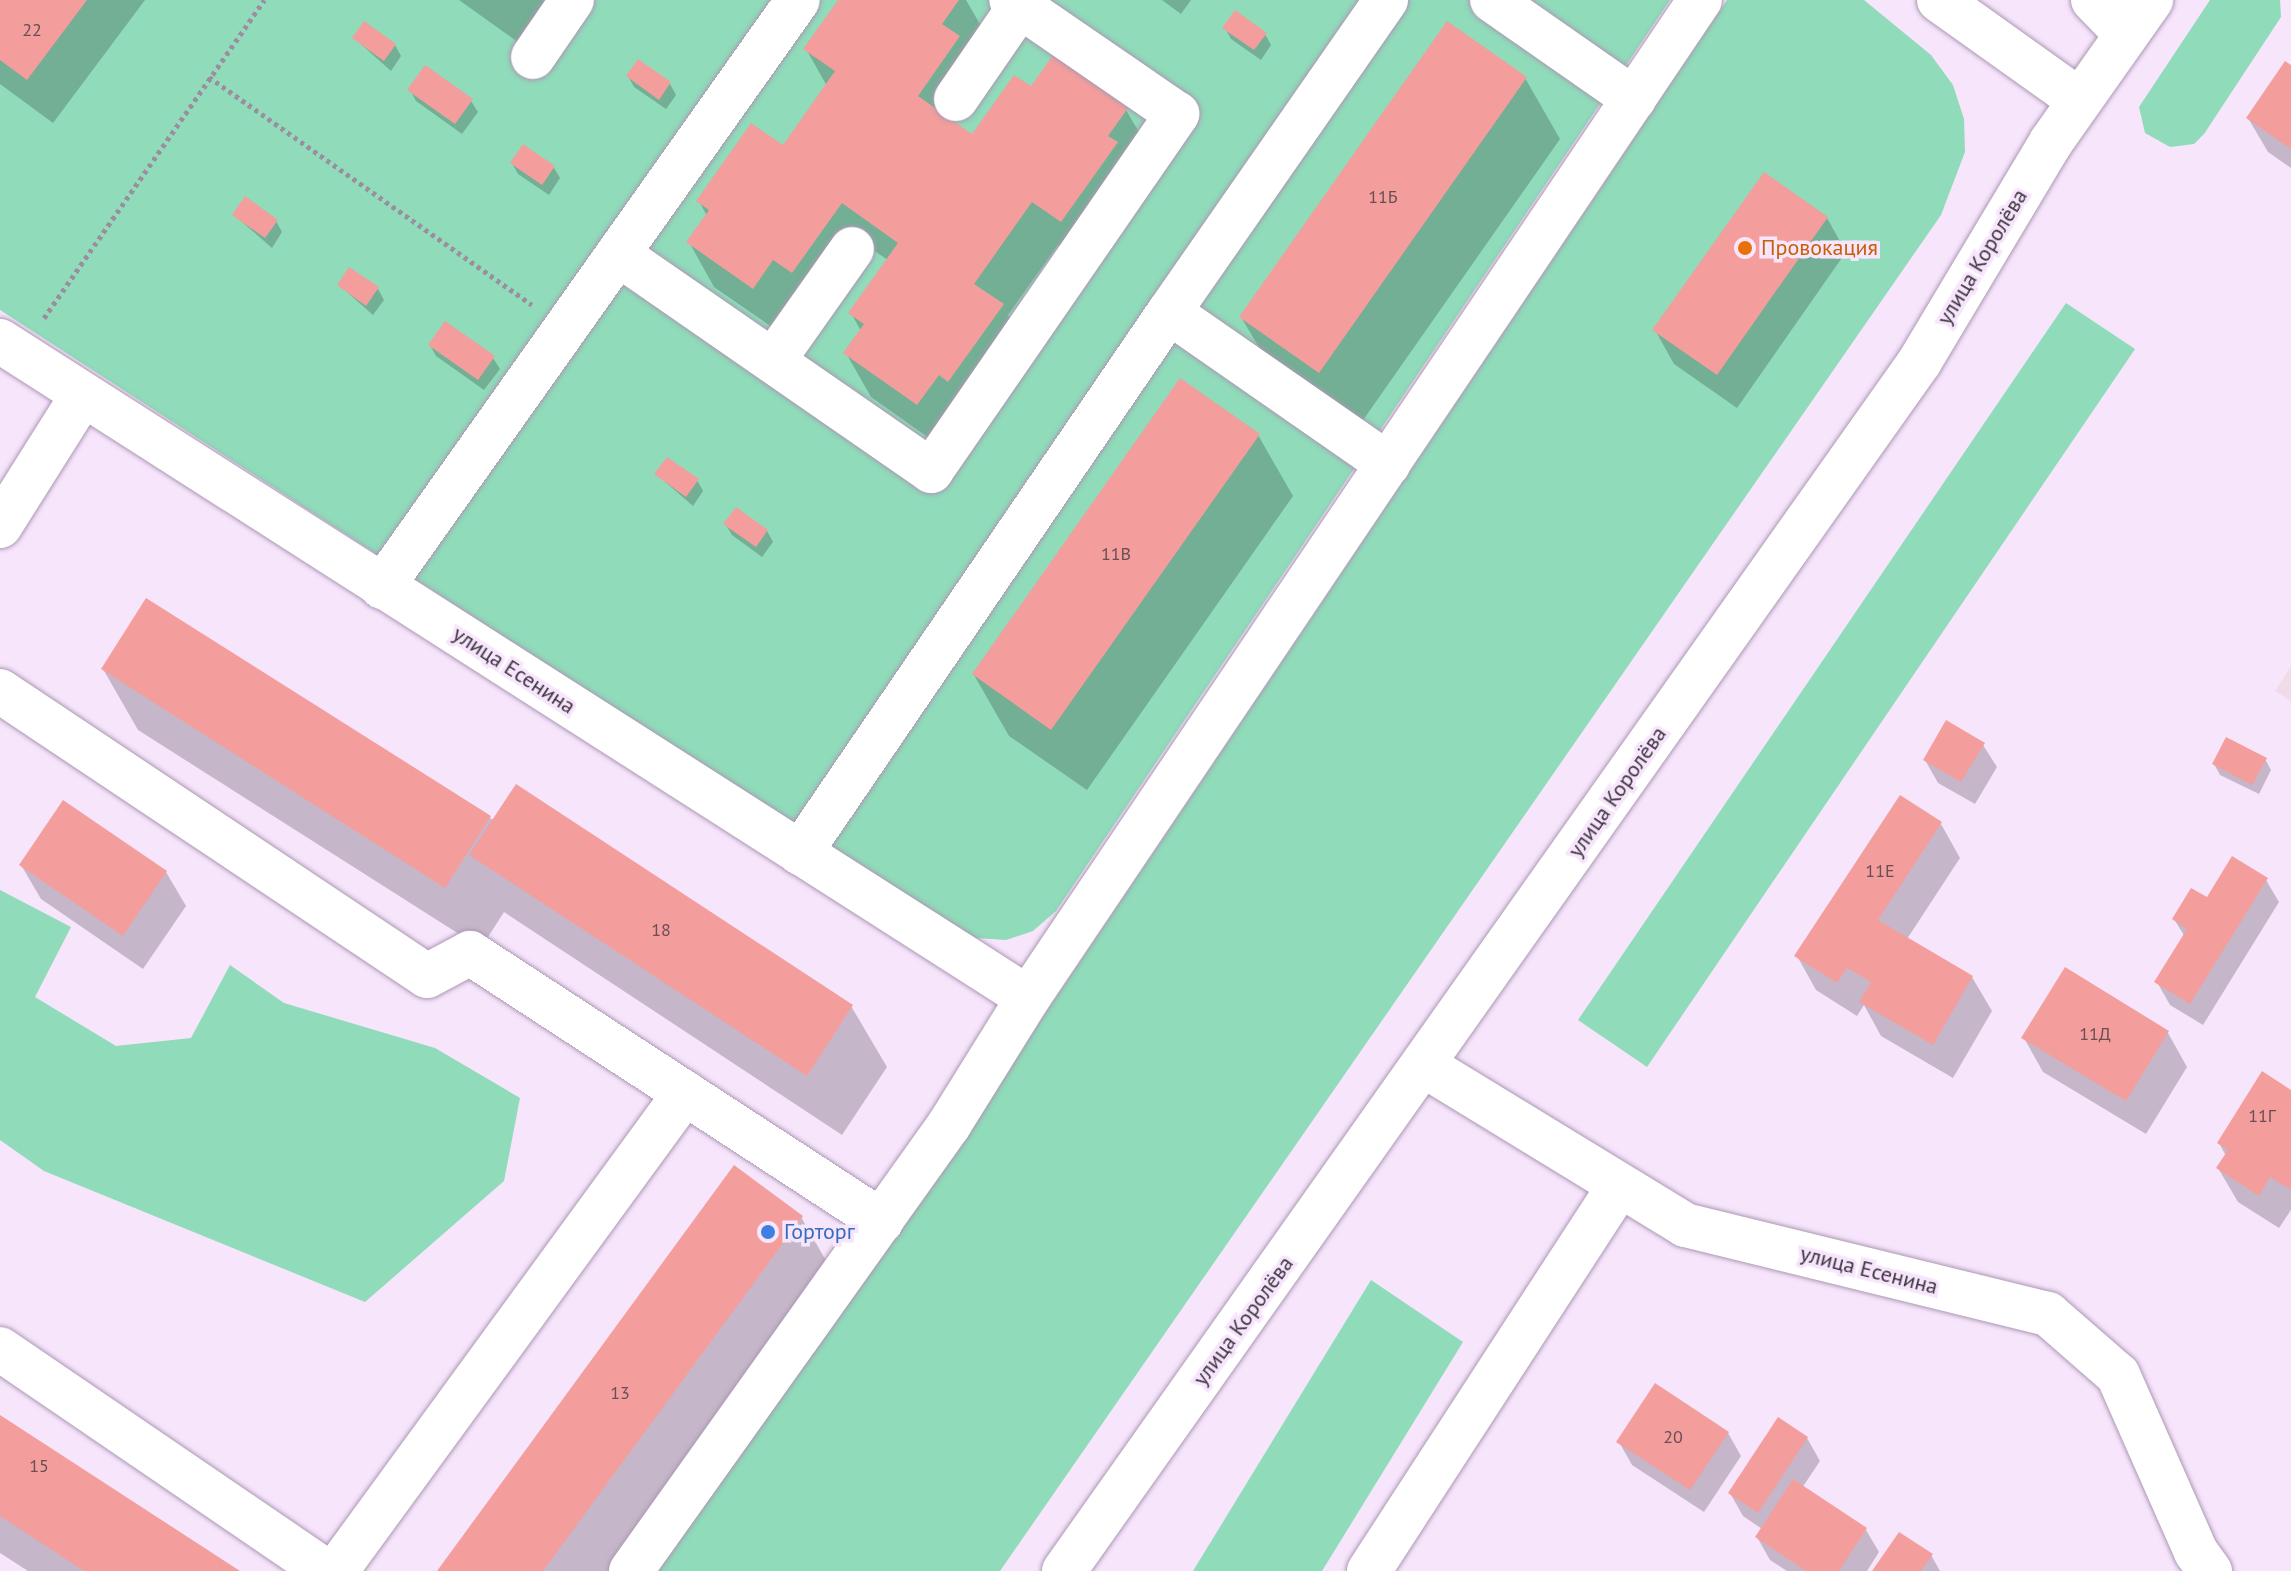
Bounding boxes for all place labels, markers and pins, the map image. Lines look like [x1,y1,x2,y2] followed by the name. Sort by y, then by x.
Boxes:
[1761,235,1878,261] place label: Провокация
[1736,239,1754,257] marker: Провокация
[784,1219,855,1245] place label: Горторг
[759,1223,777,1241] marker: Горторг

